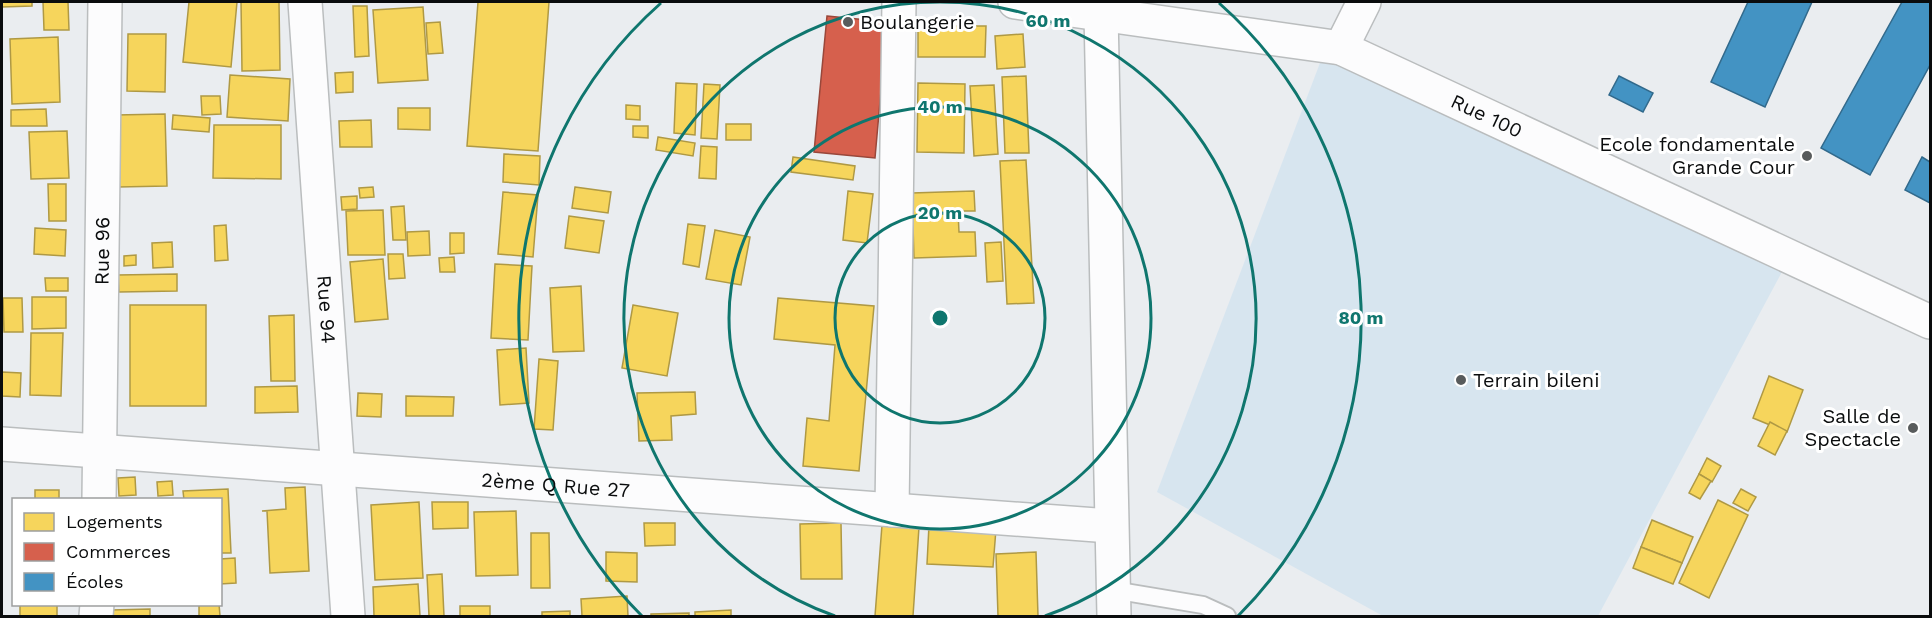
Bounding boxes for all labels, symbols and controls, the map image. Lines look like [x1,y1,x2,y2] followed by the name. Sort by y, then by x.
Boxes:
[860,10,974,34] place label: Boulangerie
[1026,10,1070,31] text: 60 m
[841,15,855,29] marker: Boulangerie
[1447,89,1526,143] street label: Rue 100
[917,96,963,117] text: 40 m
[1599,132,1795,179] place label: Ecole fondamentale Grande Cour
[1800,149,1814,163] marker: Ecole fondamentale Grande Cour
[918,202,962,223] text: 20 m
[90,217,114,285] street label: Rue 96
[312,274,341,344] street label: Rue 94
[1339,307,1383,328] text: 80 m
[930,308,950,328] centre of rings
[1473,368,1600,392] place label: Terrain bileni
[1454,373,1468,387] marker: Terrain bileni
[1804,404,1901,451] place label: Salle de Spectacle
[1906,421,1920,435] marker: Salle de Spectacle
[480,468,631,502] street label: 2ème Q Rue 27
[12,498,222,606] legend
[66,511,163,532] text: Logements
[66,541,171,562] text: Commerces
[66,571,123,592] text: Écoles

